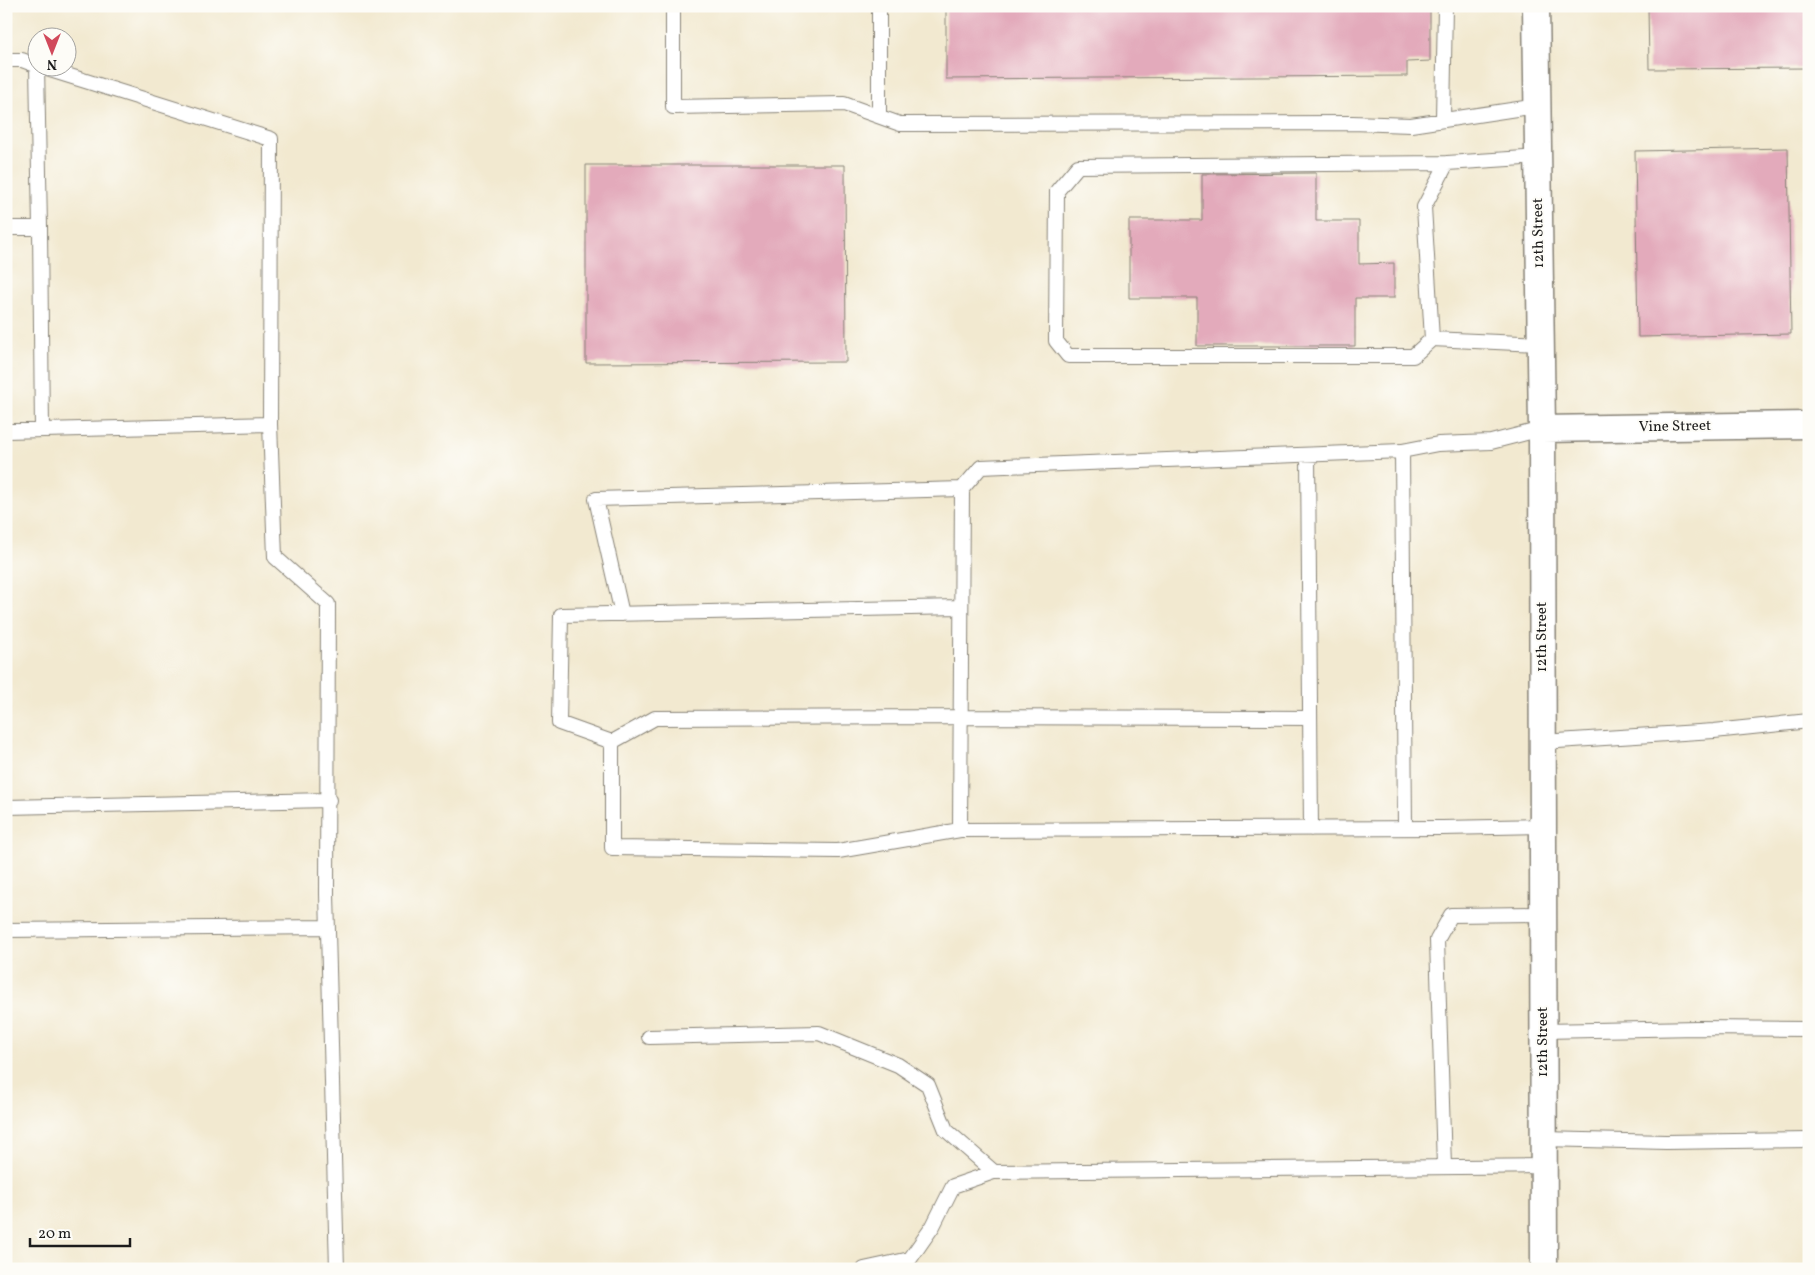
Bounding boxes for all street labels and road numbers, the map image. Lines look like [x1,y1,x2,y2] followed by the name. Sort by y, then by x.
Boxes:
[1528,198,1550,268] street label: 12th Street
[1639,416,1711,438] street label: Vine Street
[1532,602,1553,672] street label: 12th Street
[1533,1007,1554,1077] street label: 12th Street

